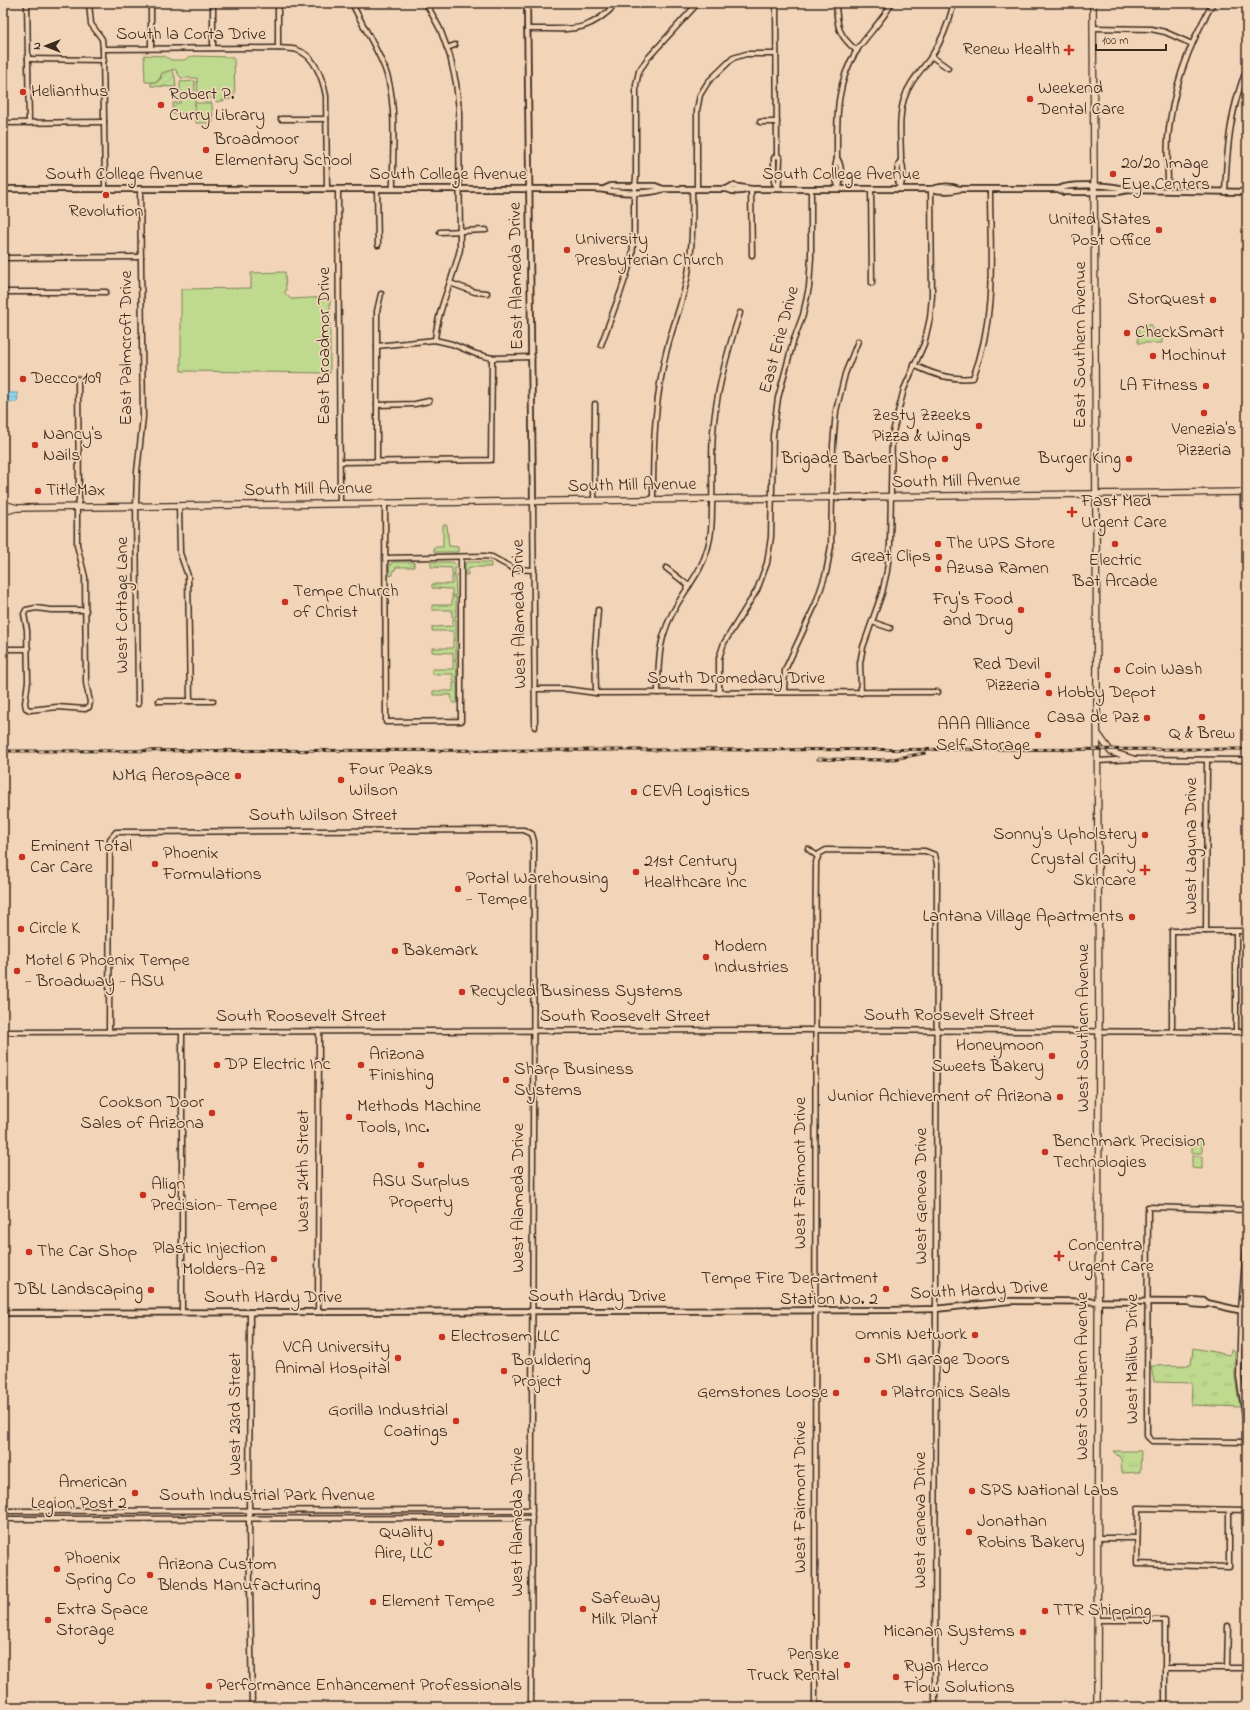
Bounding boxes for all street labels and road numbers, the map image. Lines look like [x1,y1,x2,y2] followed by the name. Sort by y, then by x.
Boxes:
[116,22,267,48] street label: South la Corta Drive
[45,162,204,189] street label: South College Avenue
[369,162,528,189] street label: South College Avenue
[762,162,921,189] street label: South College Avenue
[503,201,531,350] street label: East Alameda Drive
[1068,261,1094,428] street label: East Southern Avenue
[312,266,338,425] street label: East Broadmor Drive
[114,270,140,426] street label: East Palmcroft Drive
[753,283,807,397] street label: East Erie Drive
[891,468,1022,496] street label: South Mill Avenue
[567,472,698,500] street label: South Mill Avenue
[243,476,374,504] street label: South Mill Avenue
[110,536,137,673] street label: West Cottage Lane
[506,538,534,689] street label: West Alameda Drive
[647,666,826,692] street label: South Dromedary Drive
[1179,777,1206,915] street label: West Laguna Drive
[249,803,397,829] street label: South Wilson Street
[1071,943,1097,1112] street label: West Southern Avenue
[864,1003,1034,1029] street label: South Roosevelt Street
[216,1004,386,1030] street label: South Roosevelt Street
[540,1004,710,1030] street label: South Roosevelt Street
[788,1096,814,1249] street label: West Fairmont Drive
[291,1110,317,1232] street label: West 24th Street
[506,1122,532,1273] street label: West Alameda Drive
[909,1127,935,1264] street label: West Geneva Drive
[909,1274,1050,1308] street label: South Hardy Drive
[528,1284,667,1310] street label: South Hardy Drive
[204,1285,343,1311] street label: South Hardy Drive
[1070,1291,1096,1460] street label: West Southern Avenue
[1120,1293,1146,1424] street label: West Malibu Drive
[223,1352,249,1476] street label: West 23rd Street
[788,1420,814,1573] street label: West Fairmont Drive
[505,1446,531,1597] street label: West Alameda Drive
[908,1451,934,1588] street label: West Geneva Drive
[159,1483,376,1509] street label: South Industrial Park Avenue

